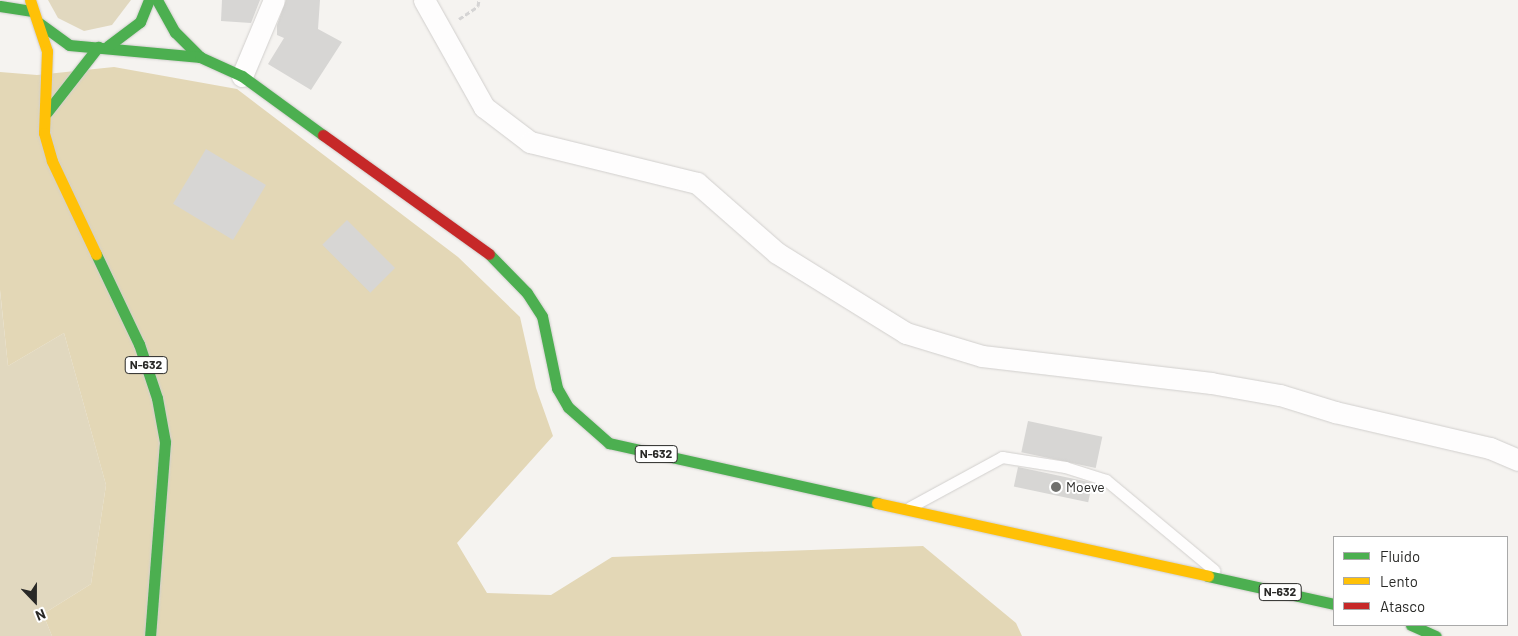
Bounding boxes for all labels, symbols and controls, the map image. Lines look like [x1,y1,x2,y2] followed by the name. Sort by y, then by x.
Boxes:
[124,356,168,374] road number: N-632
[634,444,678,464] road number: N-632
[1066,479,1105,495] place label: Moeve
[1050,481,1062,493] marker: Moeve
[1333,536,1508,626] legend
[1380,547,1420,565] text: Fluido
[1380,572,1418,590] text: Lento
[10,576,60,626] north arrow
[1258,582,1302,602] road number: N-632
[1380,597,1425,615] text: Atasco
[33,606,48,625] text: N

